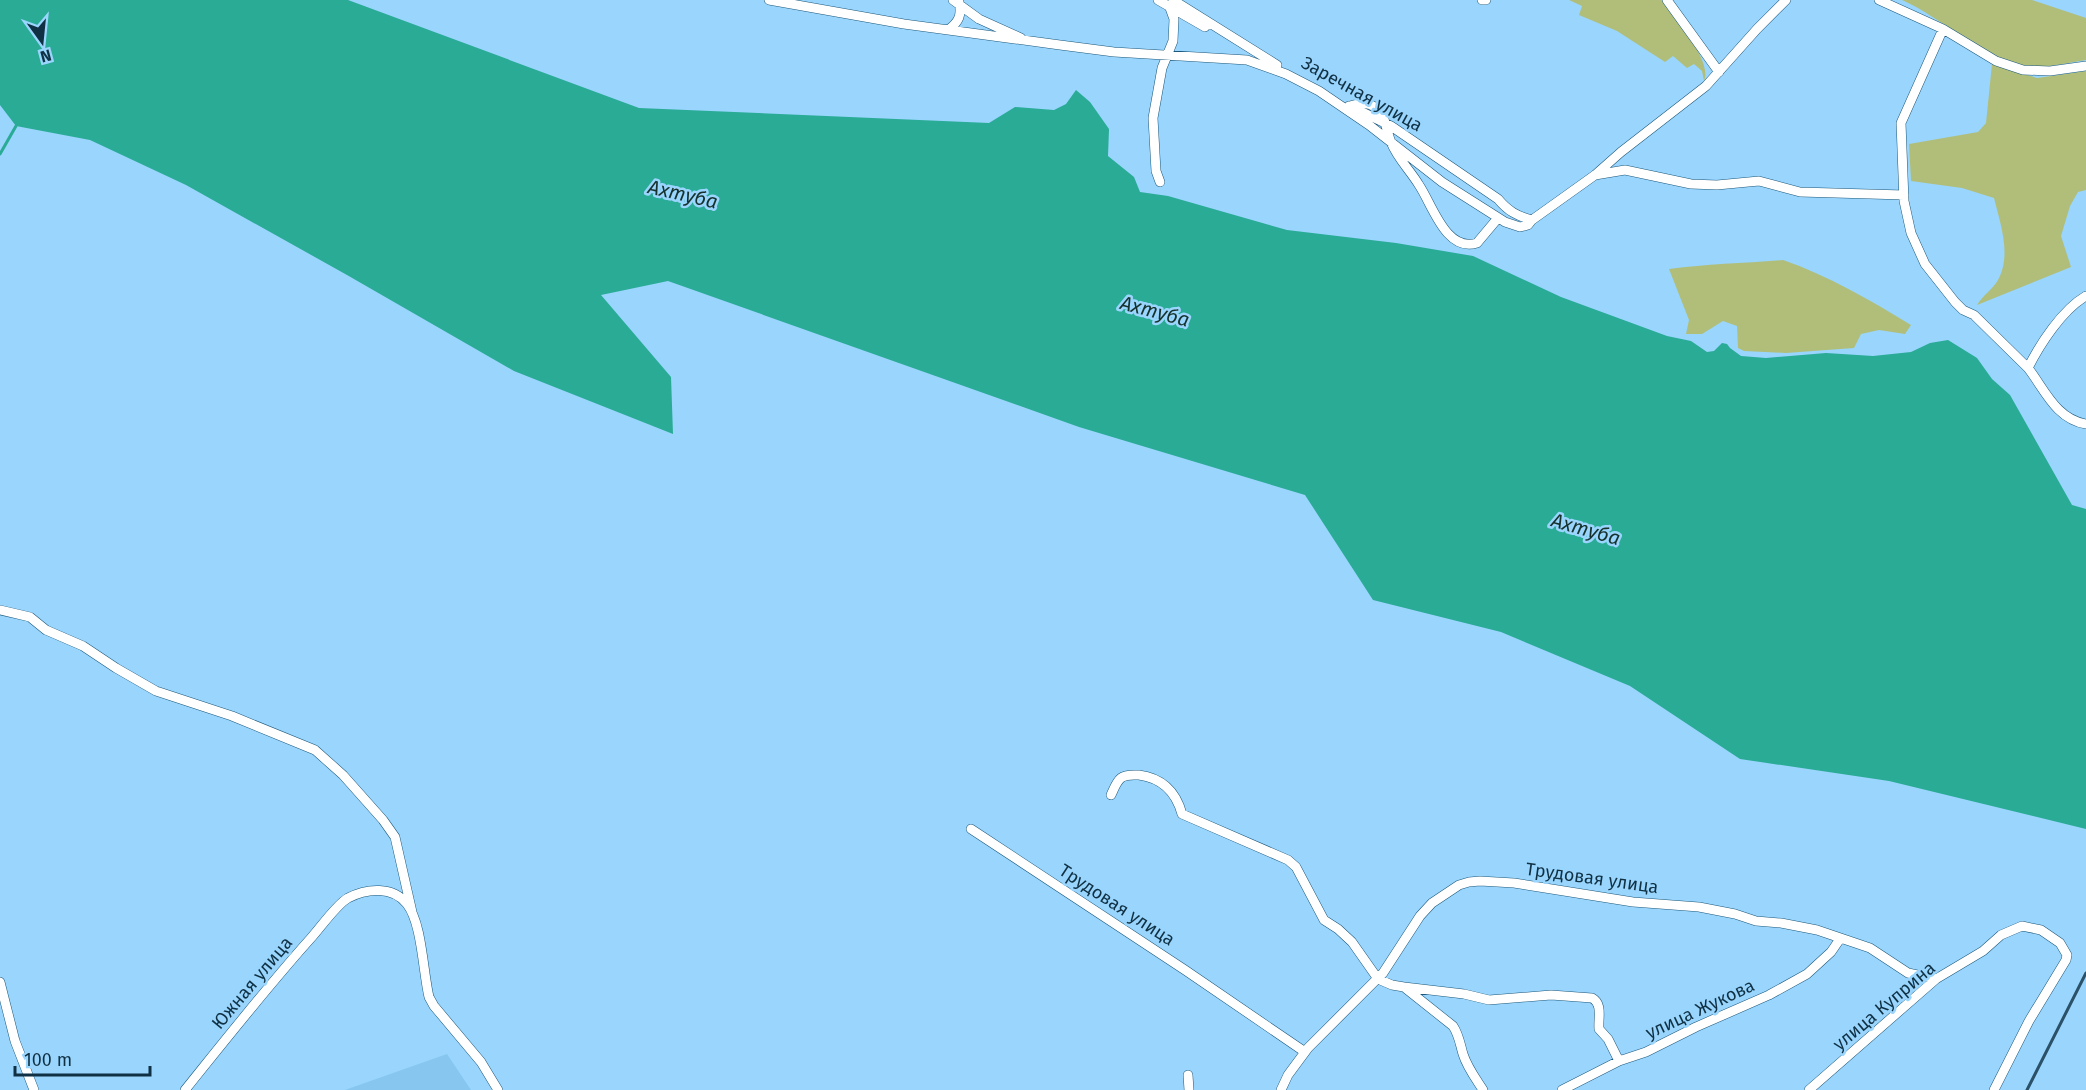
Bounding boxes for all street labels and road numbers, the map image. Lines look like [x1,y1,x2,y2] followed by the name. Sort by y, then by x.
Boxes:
[1298,52,1426,136] street label: Заречная улица
[1524,858,1660,898] street label: Трудовая улица
[1055,859,1179,951] street label: Трудовая улица
[207,932,297,1034] street label: Южная улица
[1828,957,1940,1055] street label: улица Куприна
[1642,974,1758,1044] street label: улица Жукова

